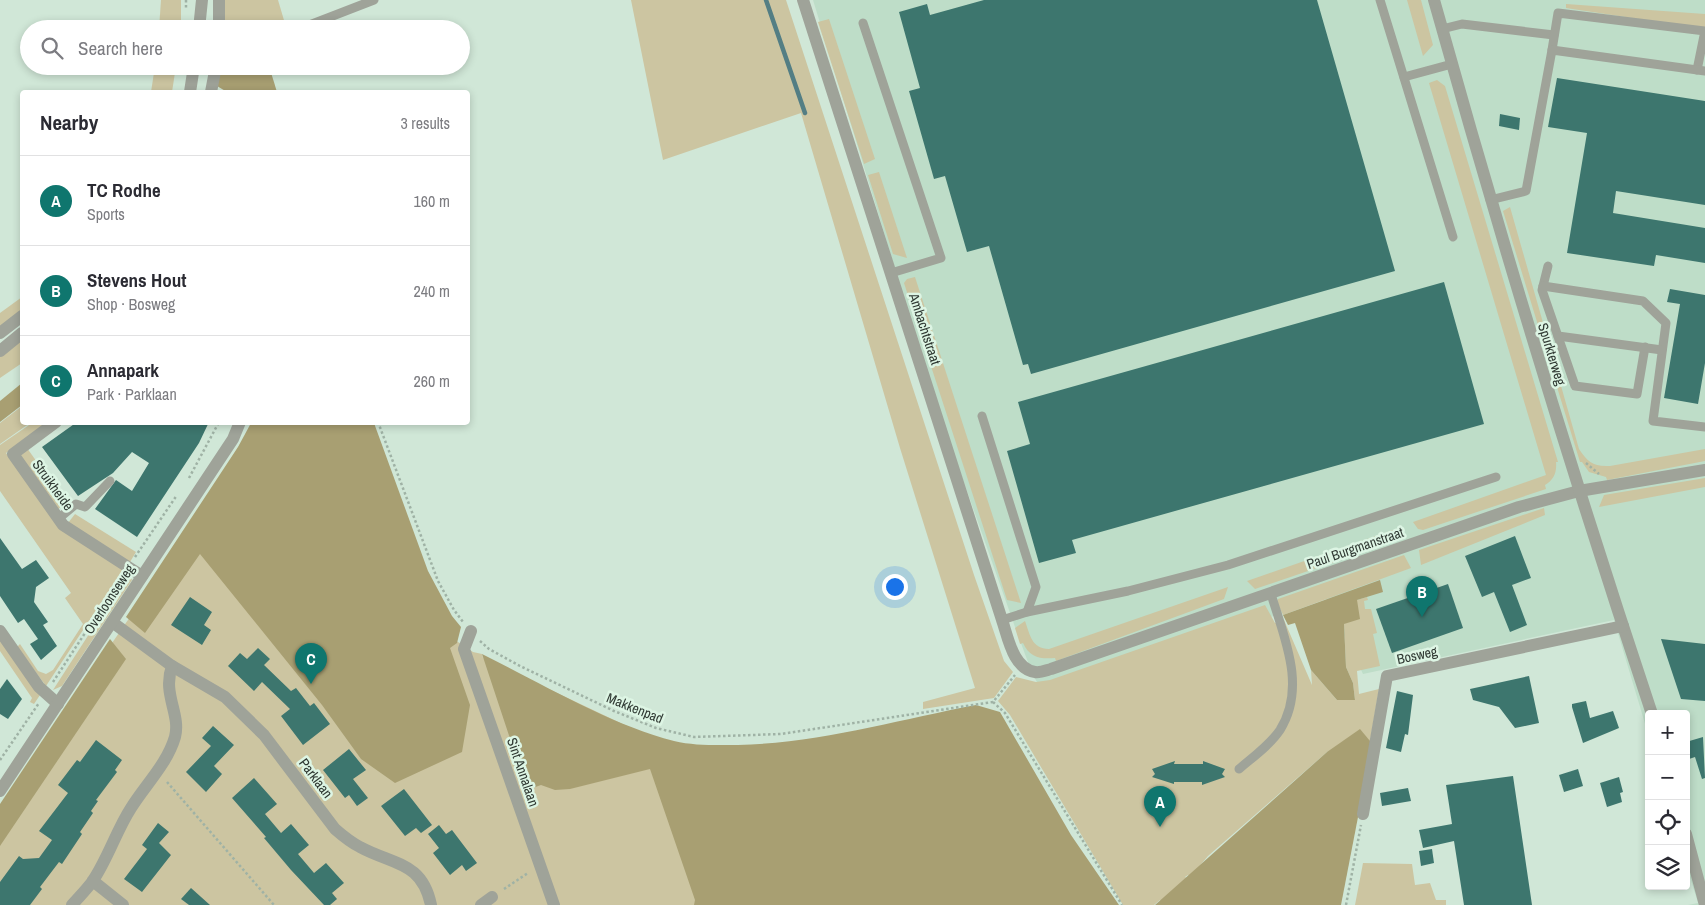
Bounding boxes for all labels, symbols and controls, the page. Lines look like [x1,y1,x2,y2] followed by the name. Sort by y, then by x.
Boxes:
[20,20,470,75] search box
[38,34,66,62] icon: search
[78,35,163,61] text: Search here
[40,108,98,137] text: Nearby
[400,112,450,134] text: 3 results
[87,177,161,203] text: TC Rodhe
[51,190,61,212] text: A
[414,190,450,212] text: 160 m
[87,203,125,225] text: Sports
[87,267,187,293] text: Stevens Hout
[51,280,61,302] text: B
[414,280,450,302] text: 240 m
[905,290,945,367] street label: Ambachtstraat
[87,293,175,315] text: Shop · Bosweg
[1534,321,1570,388] street label: Spurkterweg
[87,357,159,383] text: Annapark
[51,370,61,392] text: C
[414,370,450,392] text: 260 m
[87,383,177,405] text: Park · Parklaan
[28,456,78,514] street label: Struikheide
[1304,523,1406,573] street label: Paul Burgmanstraat
[80,560,139,637] street label: Overloonseweg
[882,574,908,600] your location
[1406,576,1438,617] pin: B
[1395,642,1439,668] street label: Bosweg
[295,643,327,684] pin: C
[604,689,666,727] street label: Makkenpad
[1645,710,1690,890] map controls
[1645,710,1690,755] button: +
[503,735,543,809] street label: Sint Annalaan
[295,754,337,802] street label: Parklaan
[1645,755,1690,800] button: −
[1144,786,1176,827] pin: A
[1645,800,1690,845] button: locate
[1645,845,1690,890] button: layers

